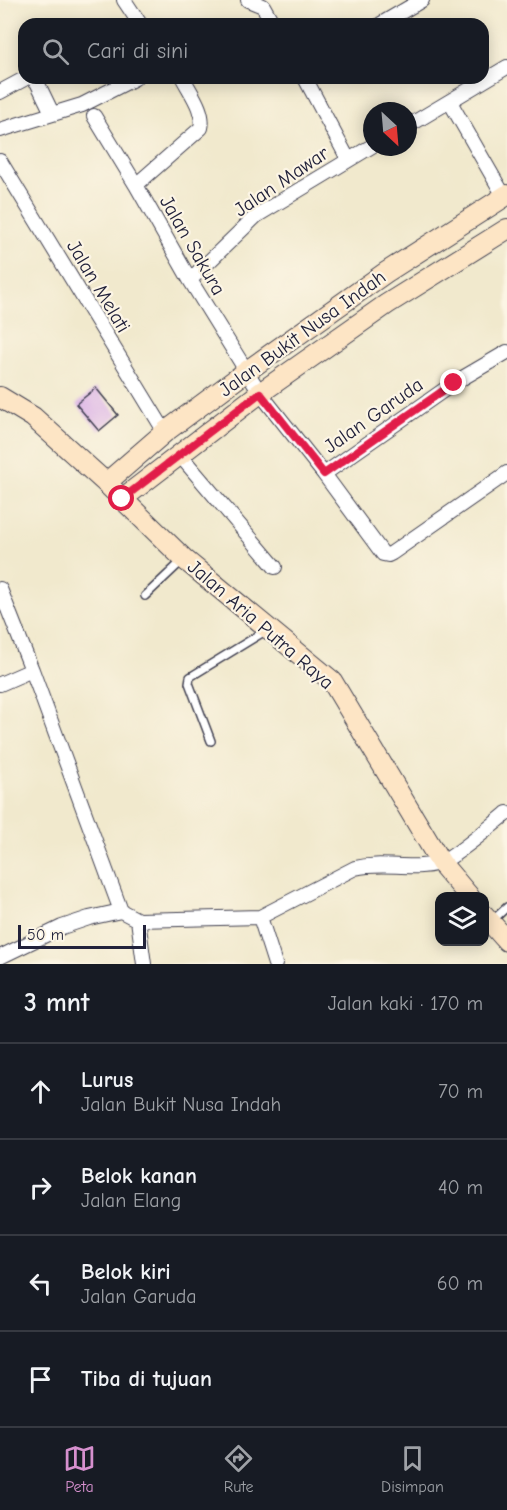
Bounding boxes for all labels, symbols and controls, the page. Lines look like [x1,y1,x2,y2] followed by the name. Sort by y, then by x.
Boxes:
[18,18,489,84] search box
[39,35,72,68] icon: search
[87,38,188,64] text: Cari di sini
[363,102,417,156] north arrow
[230,141,333,221] street label: Jalan Mawar
[155,191,230,299] street label: Jalan Sakura
[62,236,135,337] street label: Jalan Melati
[214,265,390,402] street label: Jalan Bukit Nusa Indah
[440,369,466,395] route end
[319,373,427,458] street label: Jalan Garuda
[108,485,134,511] route start
[183,555,338,694] street label: Jalan Aria Putra Raya
[435,892,489,946] map controls
[435,892,489,946] button: layers
[18,922,146,950] scale bar
[27,926,64,944] text: 50 m
[24,988,89,1018] text: 3 mnt
[328,992,483,1015] text: Jalan kaki · 170 m
[81,1067,133,1093] text: Lurus
[24,1075,57,1108] icon: ahead
[438,1080,483,1103] text: 70 m
[81,1093,281,1116] text: Jalan Bukit Nusa Indah
[81,1163,197,1189] text: Belok kanan
[24,1171,57,1204] icon: right
[438,1176,483,1199] text: 40 m
[81,1189,181,1212] text: Jalan Elang
[81,1259,171,1285] text: Belok kiri
[24,1267,57,1300] icon: left
[437,1272,483,1295] text: 60 m
[81,1285,197,1308] text: Jalan Garuda
[24,1363,57,1396] icon: arrive
[81,1366,212,1392] text: Tiba di tujuan
[63,1442,96,1496] tab: Peta
[222,1442,255,1496] tab: Rute
[381,1442,444,1496] tab: Disimpan

